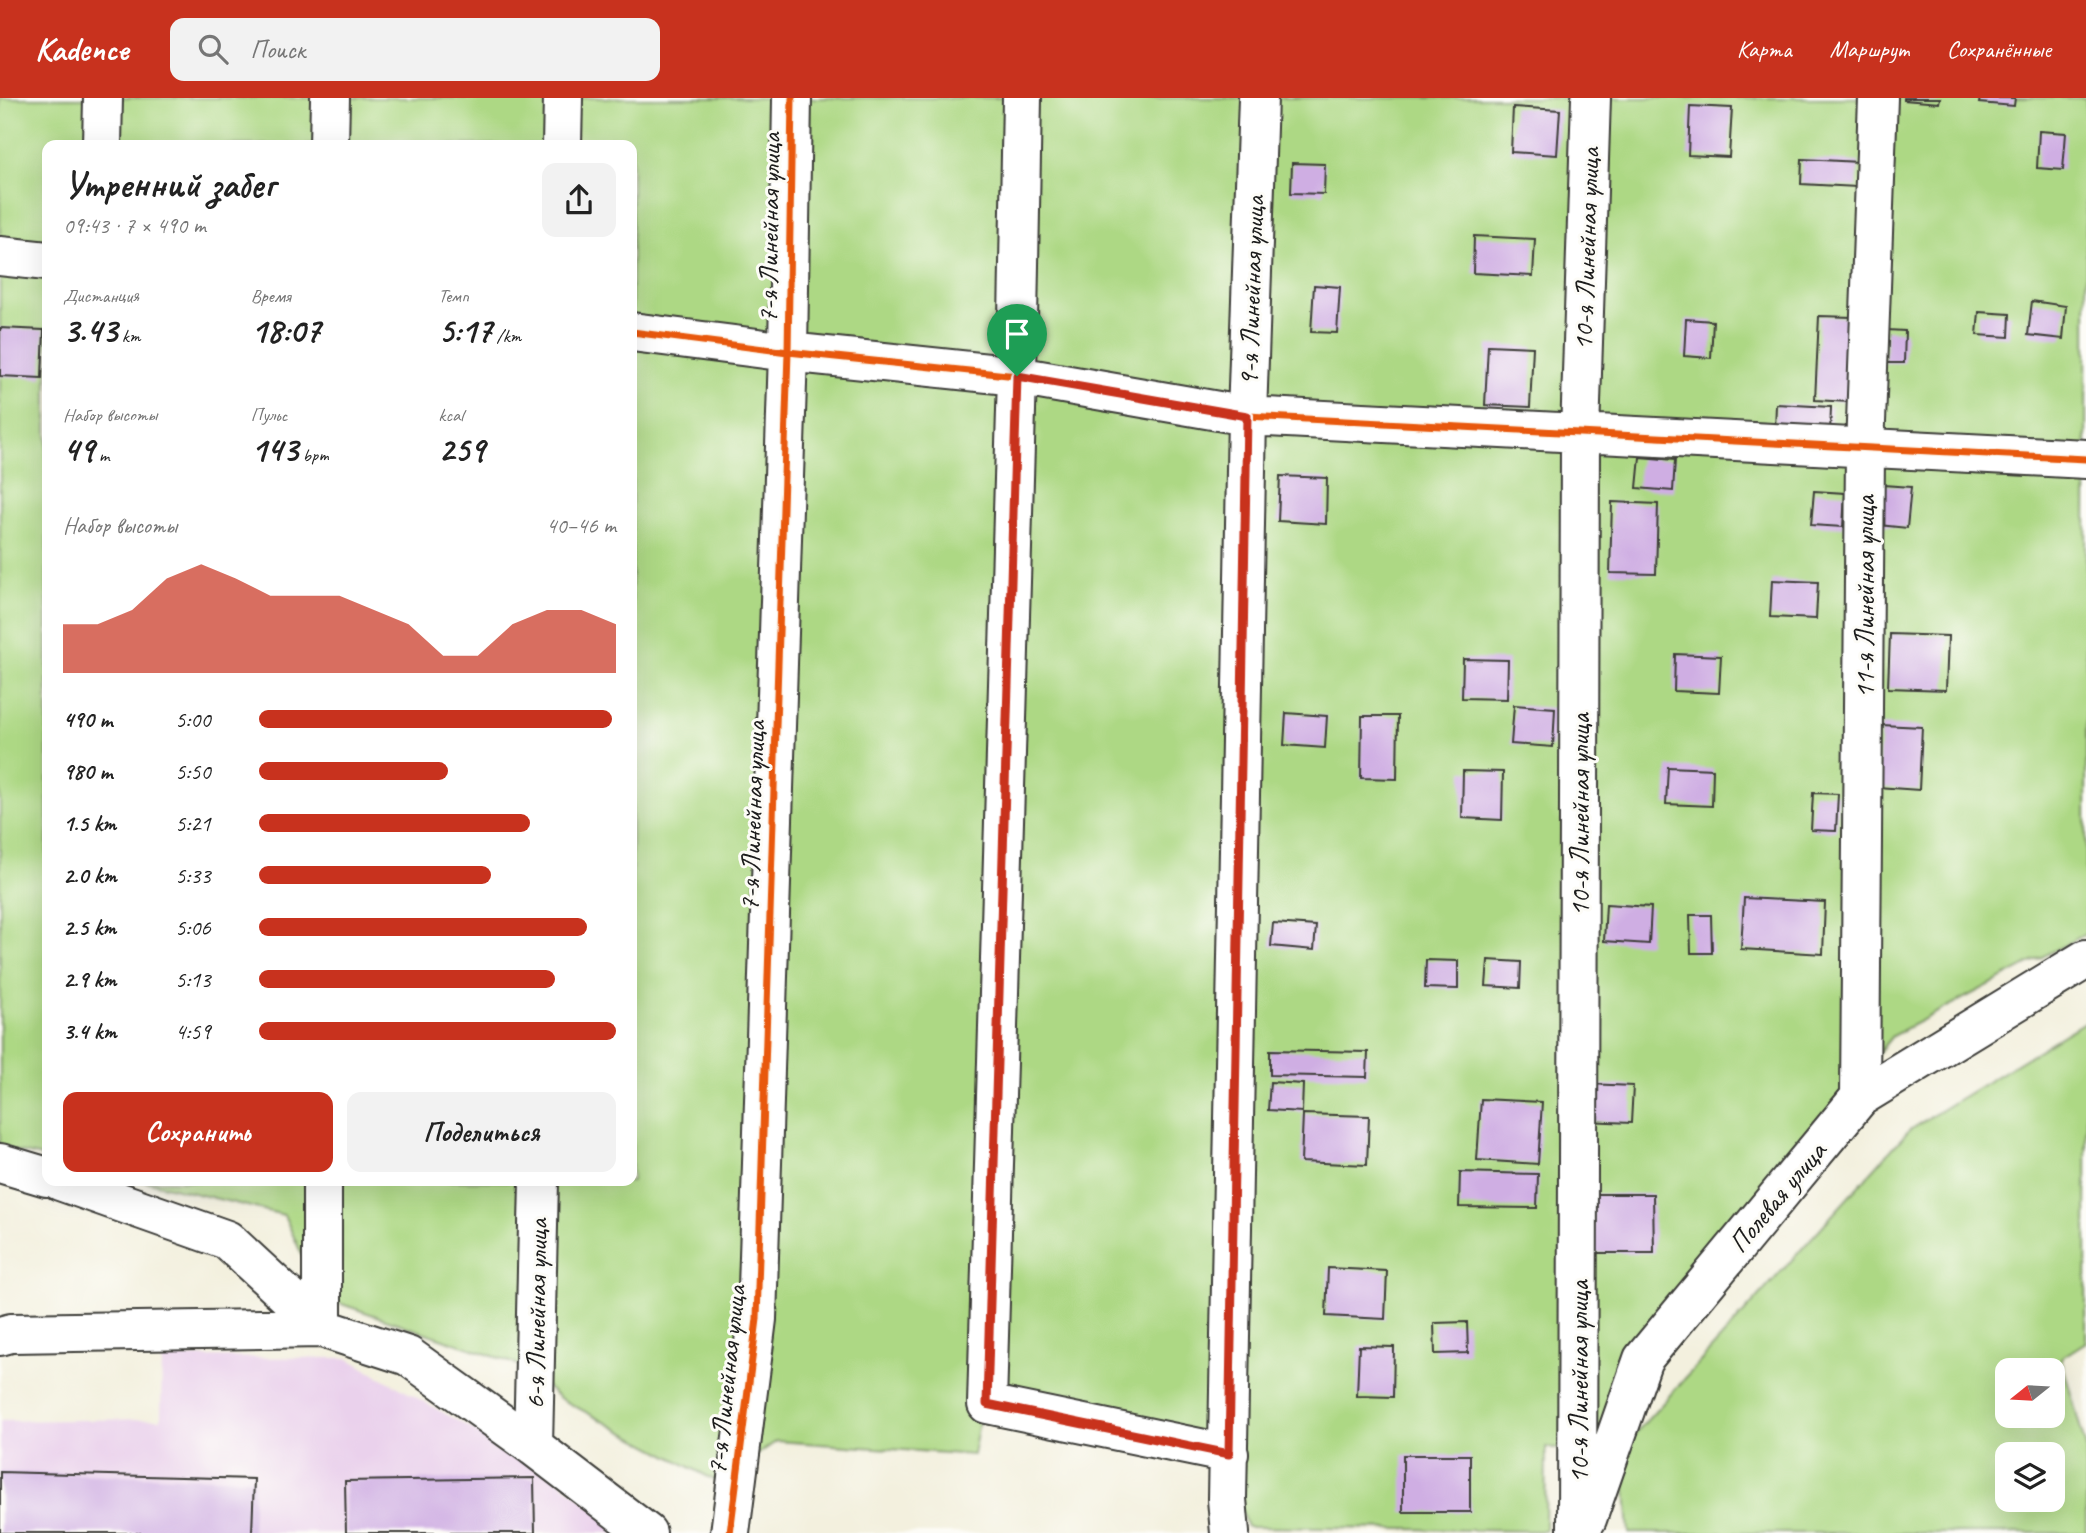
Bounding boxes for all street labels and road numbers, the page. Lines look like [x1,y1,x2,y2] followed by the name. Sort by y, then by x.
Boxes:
[750,131,788,323] street label: 7-я Линейная улица
[1565,145,1607,351] street label: 10-я Линейная улица
[1230,194,1272,387] street label: 9-я Линейная улица
[1847,494,1882,698] street label: 11-я Линейная улица
[1562,712,1597,916] street label: 10-я Линейная улица
[731,719,773,912] street label: 7-я Линейная улица
[1720,1133,1835,1260] street label: Полевая улица
[517,1217,555,1409] street label: 6-я Линейная улица
[1561,1279,1596,1483] street label: 10-я Линейная улица
[699,1282,754,1476] street label: 7-я Линейная улица

